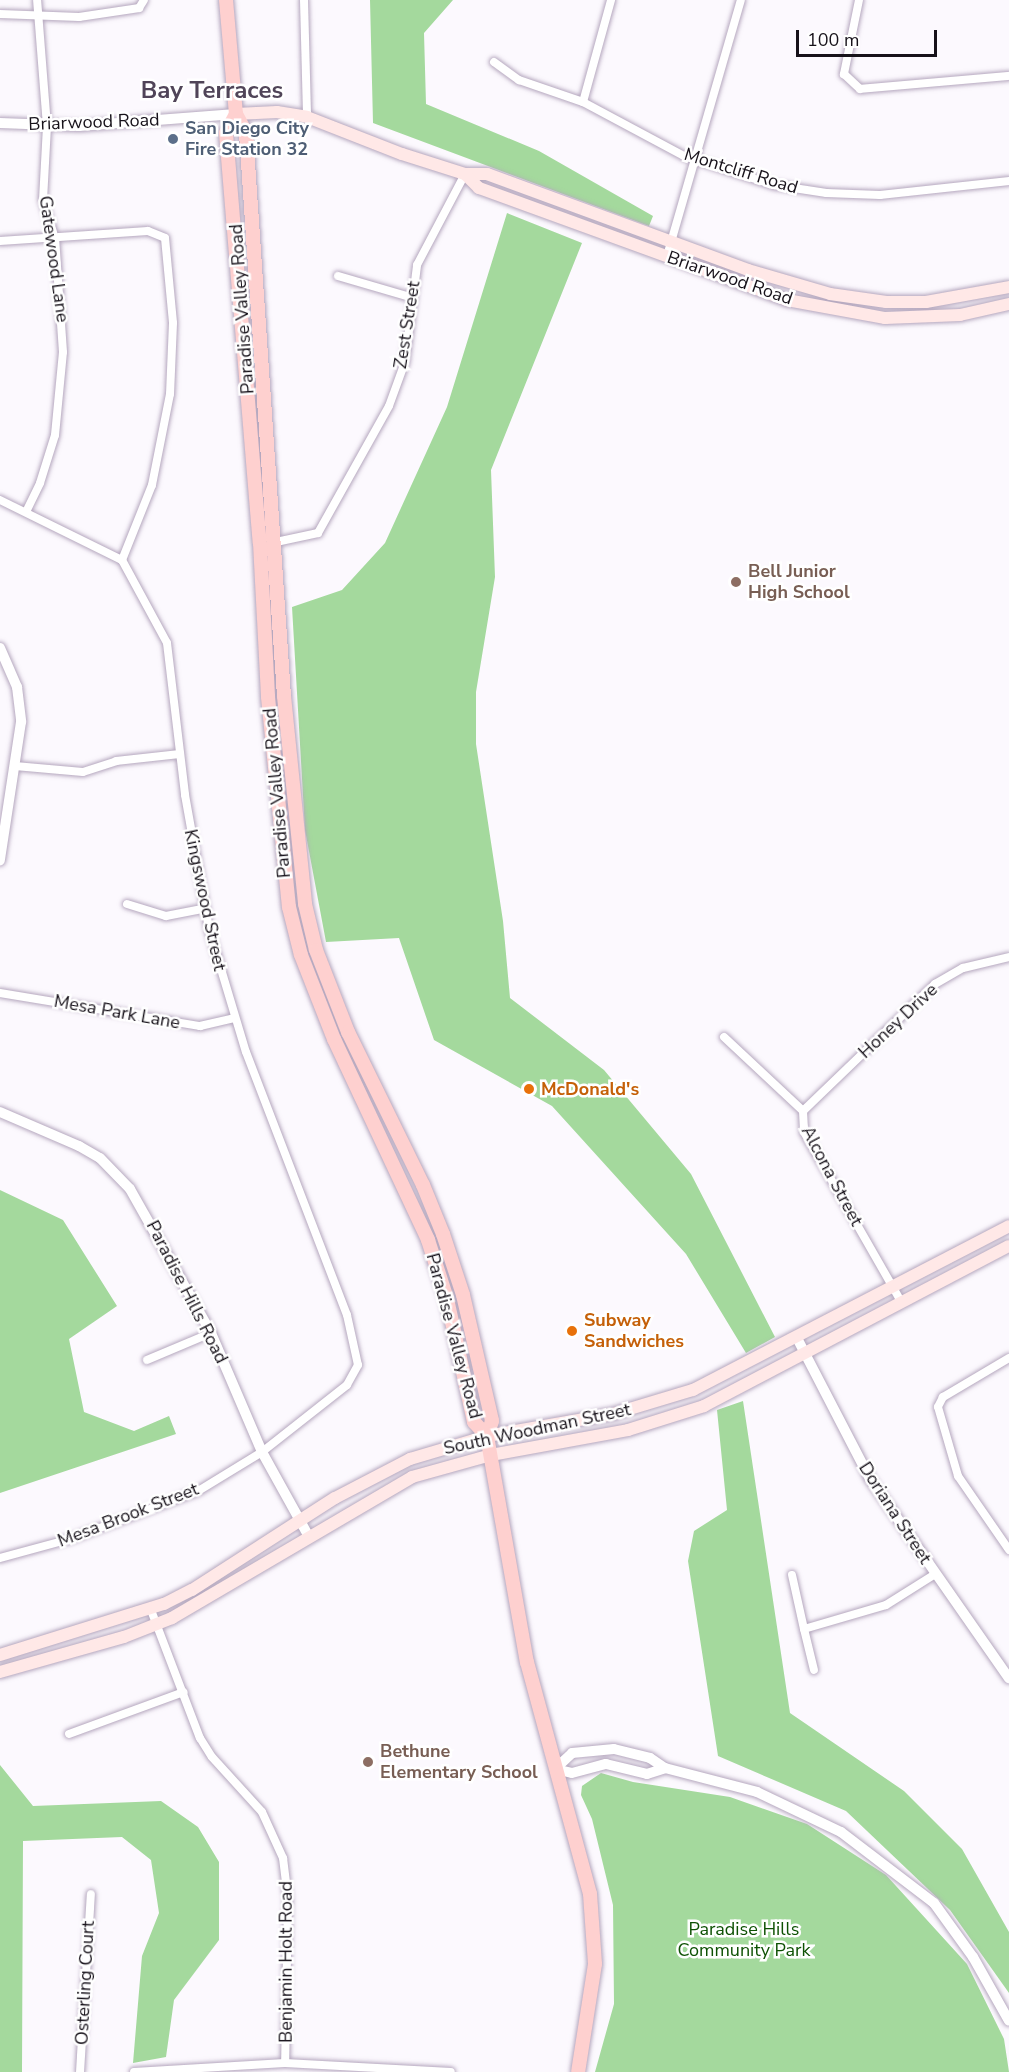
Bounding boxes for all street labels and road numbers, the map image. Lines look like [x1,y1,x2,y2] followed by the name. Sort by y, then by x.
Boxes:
[28,109,160,135] street label: Briarwood Road
[681,143,801,199] street label: Montcliff Road
[34,194,74,324] street label: Gatewood Lane
[225,223,259,395] street label: Paradise Valley Road
[664,246,796,310] street label: Briarwood Road
[389,280,425,370] street label: Zest Street
[259,707,295,879] street label: Paradise Valley Road
[179,827,231,973] street label: Kingswood Street
[854,979,942,1063] street label: Honey Drive
[52,990,182,1034] street label: Mesa Park Lane
[797,1122,867,1230] street label: Alcona Street
[142,1217,232,1367] street label: Paradise Hills Road
[421,1251,487,1421] street label: Paradise Valley Road
[442,1399,632,1459] street label: South Woodman Street
[854,1458,936,1568] street label: Doriana Street
[55,1478,201,1552] street label: Mesa Brook Street
[275,1881,297,2043] street label: Benjamin Holt Road
[71,1920,99,2046] street label: Osterling Court

